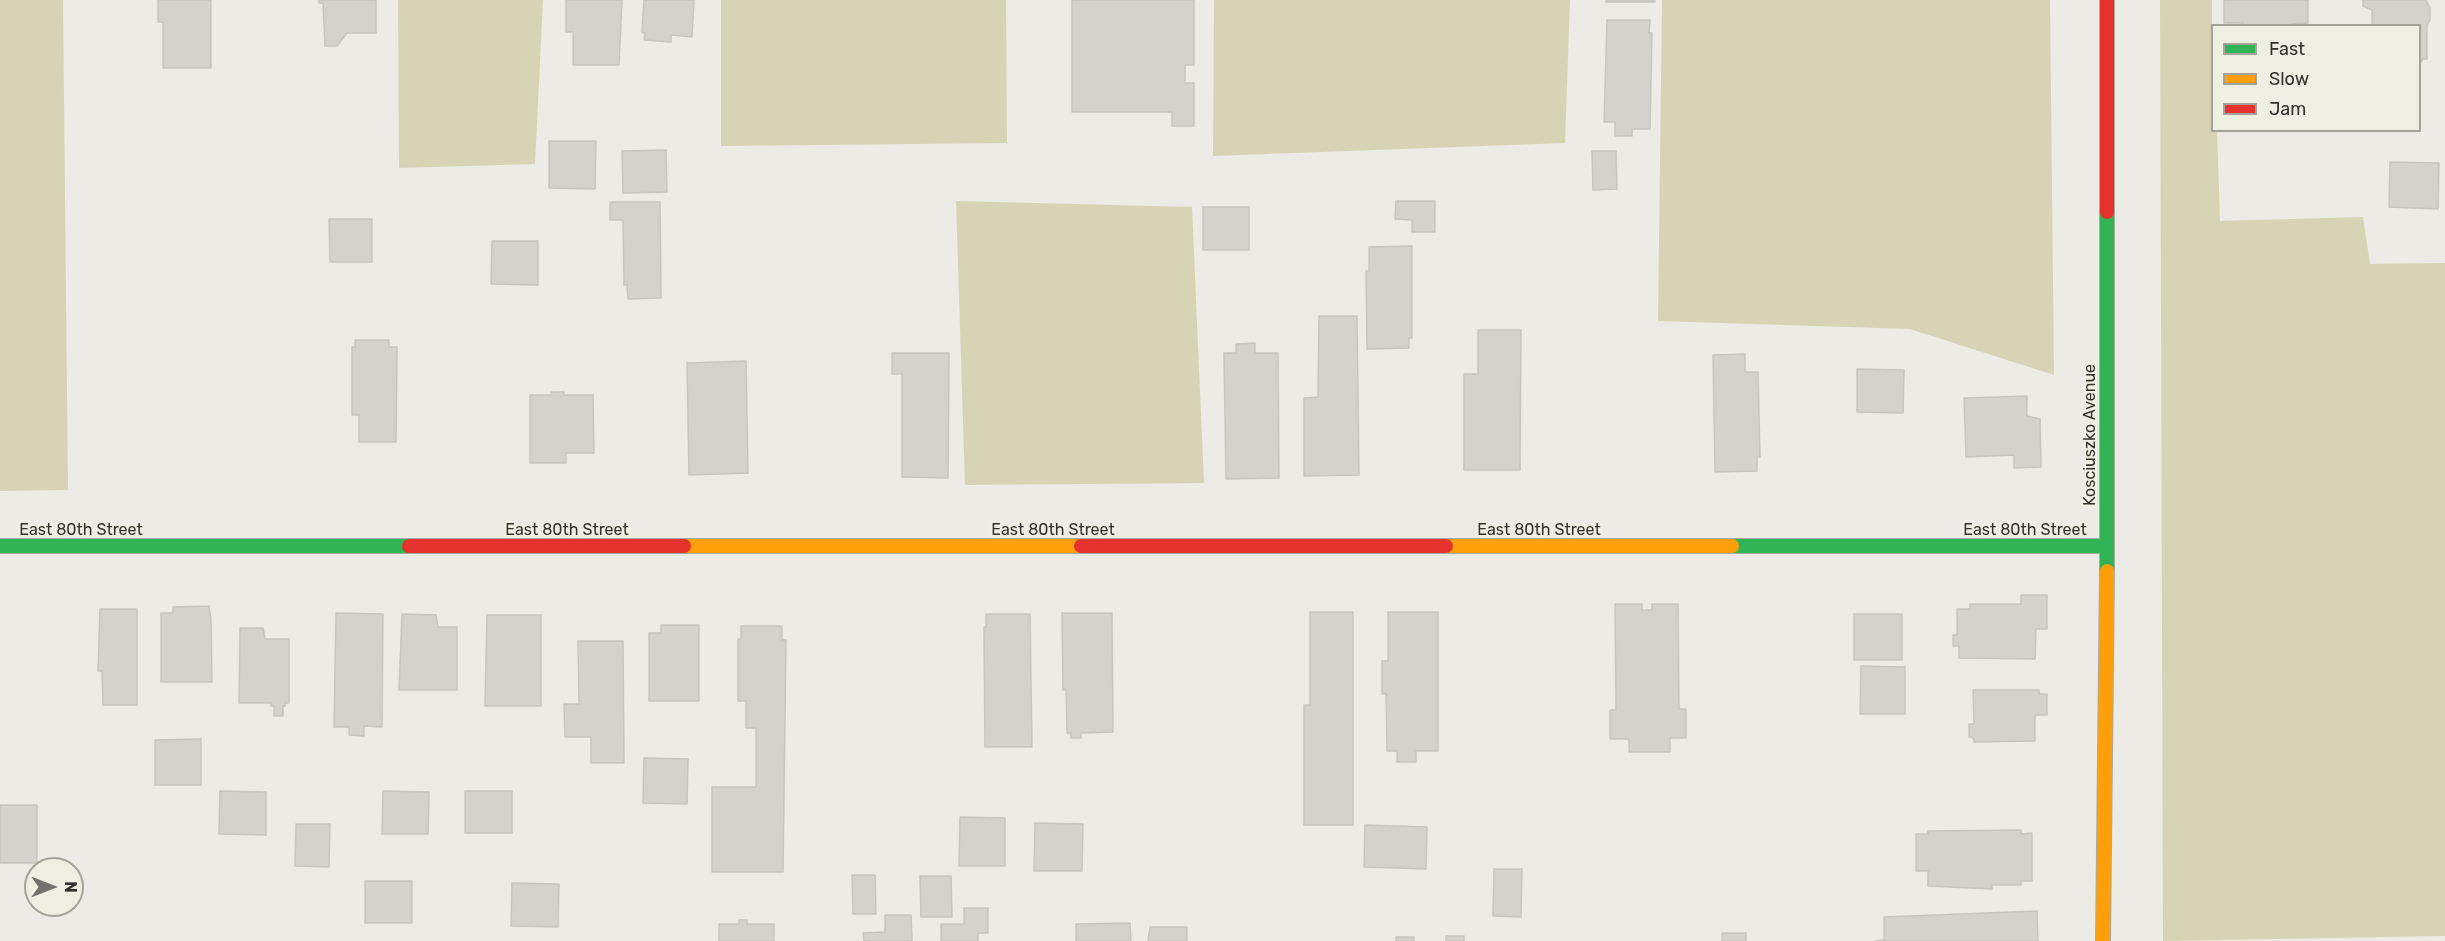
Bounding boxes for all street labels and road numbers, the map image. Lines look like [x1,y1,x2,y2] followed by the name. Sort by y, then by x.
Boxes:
[2080,364,2100,506] street label: Kosciuszko Avenue
[19,520,143,540] street label: East 80th Street
[505,520,629,540] street label: East 80th Street
[991,520,1115,540] street label: East 80th Street
[1477,520,1601,540] street label: East 80th Street
[1963,520,2087,540] street label: East 80th Street

